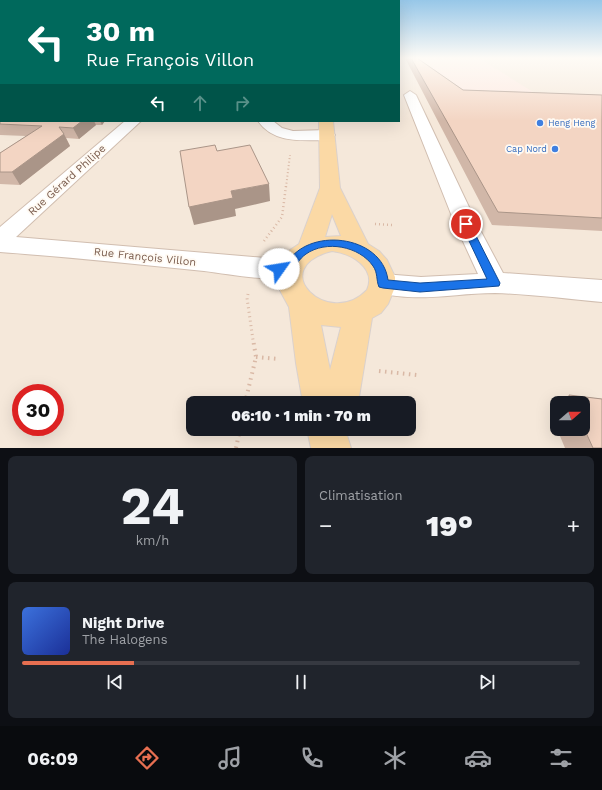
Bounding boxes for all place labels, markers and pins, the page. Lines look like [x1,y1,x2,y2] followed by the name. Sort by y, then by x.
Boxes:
[535,118,545,128] marker: Heng Heng
[548,118,595,128] place label: Heng Heng
[506,144,547,154] place label: Cap Nord
[550,144,560,154] marker: Cap Nord
[449,207,483,241] pin

